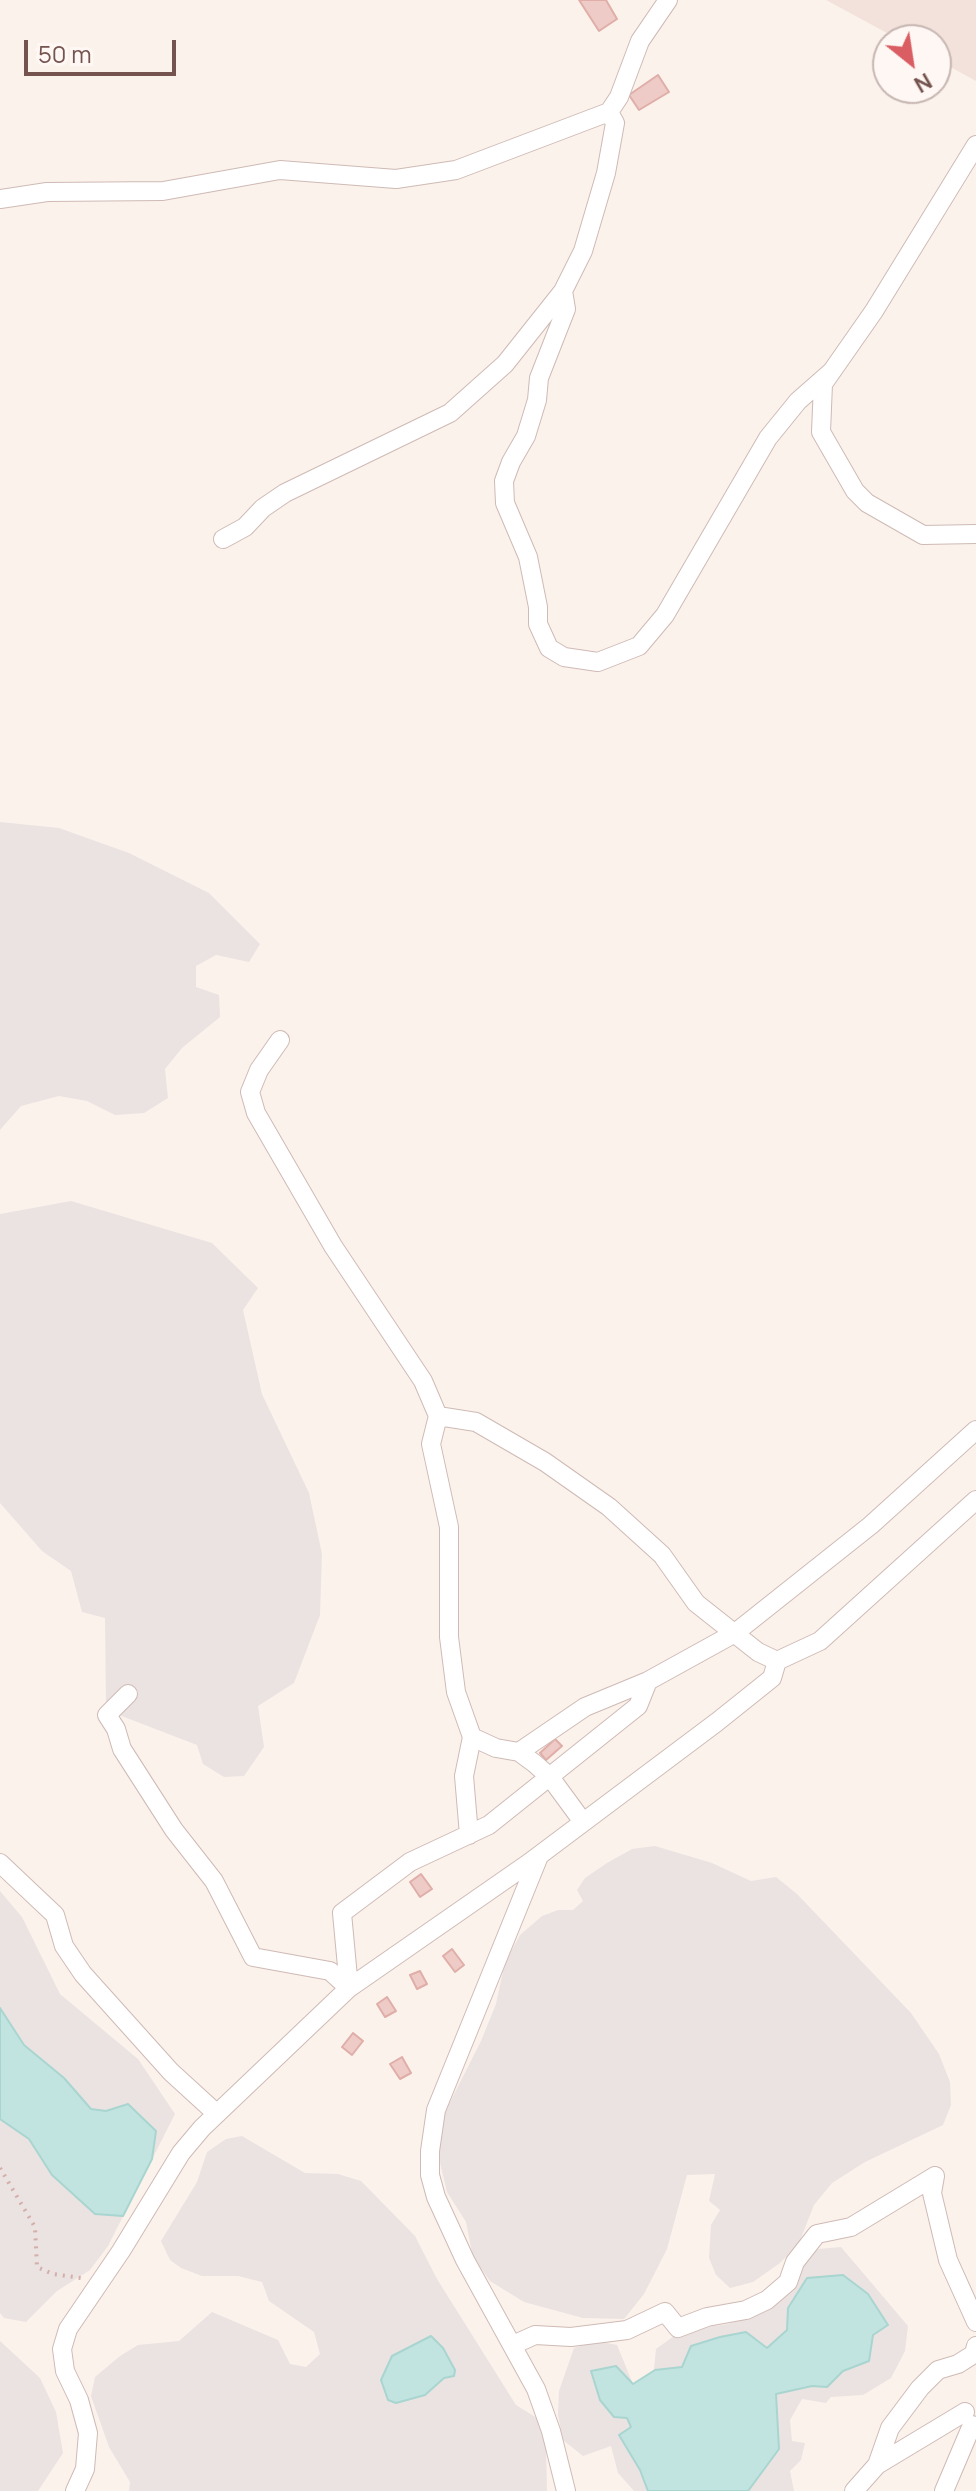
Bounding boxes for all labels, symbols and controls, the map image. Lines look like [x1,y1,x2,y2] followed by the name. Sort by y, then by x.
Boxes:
[28,24,180,74] scale bar
[872,24,952,104] north arrow
[38,37,92,70] text: 50 m
[909,66,937,100] text: N

